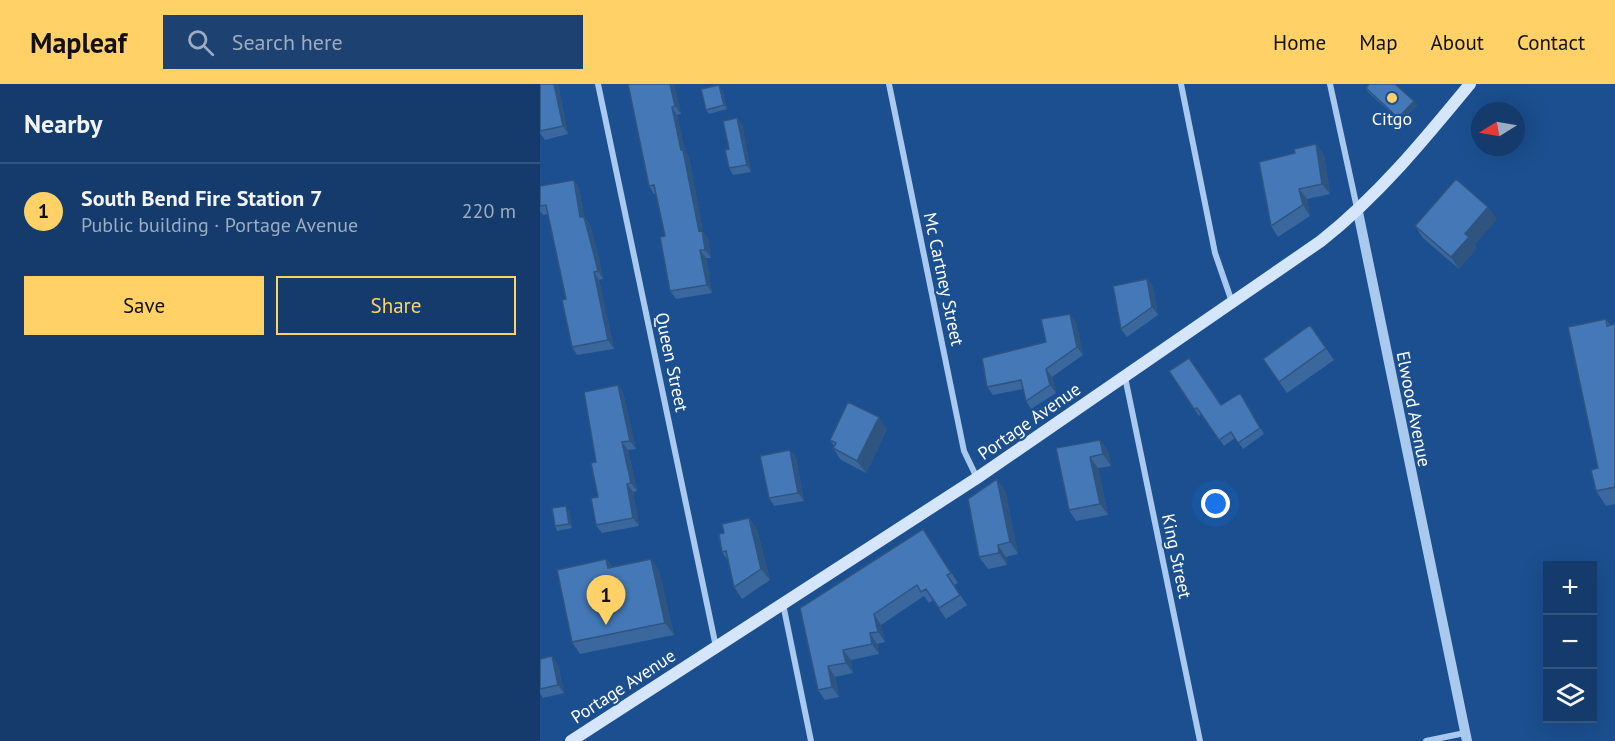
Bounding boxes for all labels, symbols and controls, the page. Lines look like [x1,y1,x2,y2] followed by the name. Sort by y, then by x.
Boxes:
[163,15,583,69] search box
[30,24,127,61] text: Mapleaf
[184,26,217,59] icon: search
[232,28,343,56] text: Search here
[1273,29,1326,56] text: Home
[1359,29,1398,56] text: Map
[1431,29,1484,56] text: About
[1517,29,1585,56] text: Contact
[1385,91,1399,105] marker: Citgo
[1471,102,1525,156] north arrow
[24,107,102,140] text: Nearby
[1372,107,1412,130] place label: Citgo
[81,184,322,212] text: South Bend Fire Station 7
[38,198,49,224] text: 1
[462,198,516,224] text: 220 m
[919,210,969,348] street label: Mc Cartney Street
[81,212,358,238] text: Public building · Portage Avenue
[24,276,264,335] button: Save
[276,276,516,335] button: Share
[650,310,694,414] street label: Queen Street
[1392,349,1436,469] street label: Elwood Avenue
[973,377,1085,465] street label: Portage Avenue
[1201,489,1230,518] your location
[1157,512,1197,600] street label: King Street
[1543,561,1597,723] map controls
[1543,561,1597,615] button: +
[586,576,626,625] pin: 1
[1543,615,1597,669] button: −
[566,644,680,728] street label: Portage Avenue
[1543,669,1597,723] button: layers

